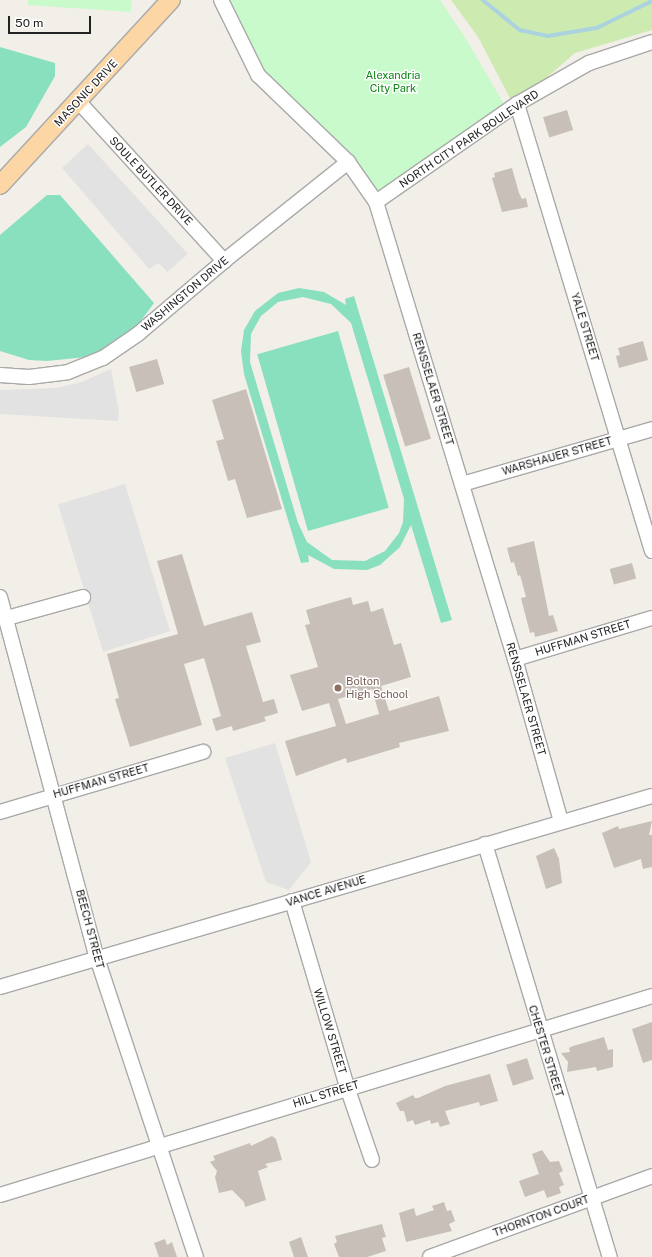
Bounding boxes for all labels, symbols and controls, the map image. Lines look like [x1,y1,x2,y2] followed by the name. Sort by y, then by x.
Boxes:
[10,8,93,34] scale bar
[15,16,43,30] text: 50 m
[52,57,120,129] street label: MASONIC DRIVE
[366,69,420,95] park label: Alexandria City Park
[397,87,541,191] street label: NORTH CITY PARK BOULEVARD
[107,134,195,228] street label: SOULE BUTLER DRIVE
[139,254,231,334] street label: WASHINGTON DRIVE
[568,291,602,363] street label: YALE STREET
[410,331,456,447] street label: RENSSELAER STREET
[501,434,613,478] street label: WARSHAUER STREET
[534,617,632,659] street label: HUFFMAN STREET
[503,641,549,757] street label: RENSSELAER STREET
[346,675,408,701] place label: Bolton High School
[333,683,343,693] marker: Bolton High School
[51,761,151,801] street label: HUFFMAN STREET
[284,873,368,909] street label: VANCE AVENUE
[73,888,107,970] street label: BEECH STREET
[311,987,349,1075] street label: WILLOW STREET
[526,1004,566,1098] street label: CHESTER STREET
[291,1078,361,1110] street label: HILL STREET
[491,1192,591,1240] street label: THORNTON COURT

